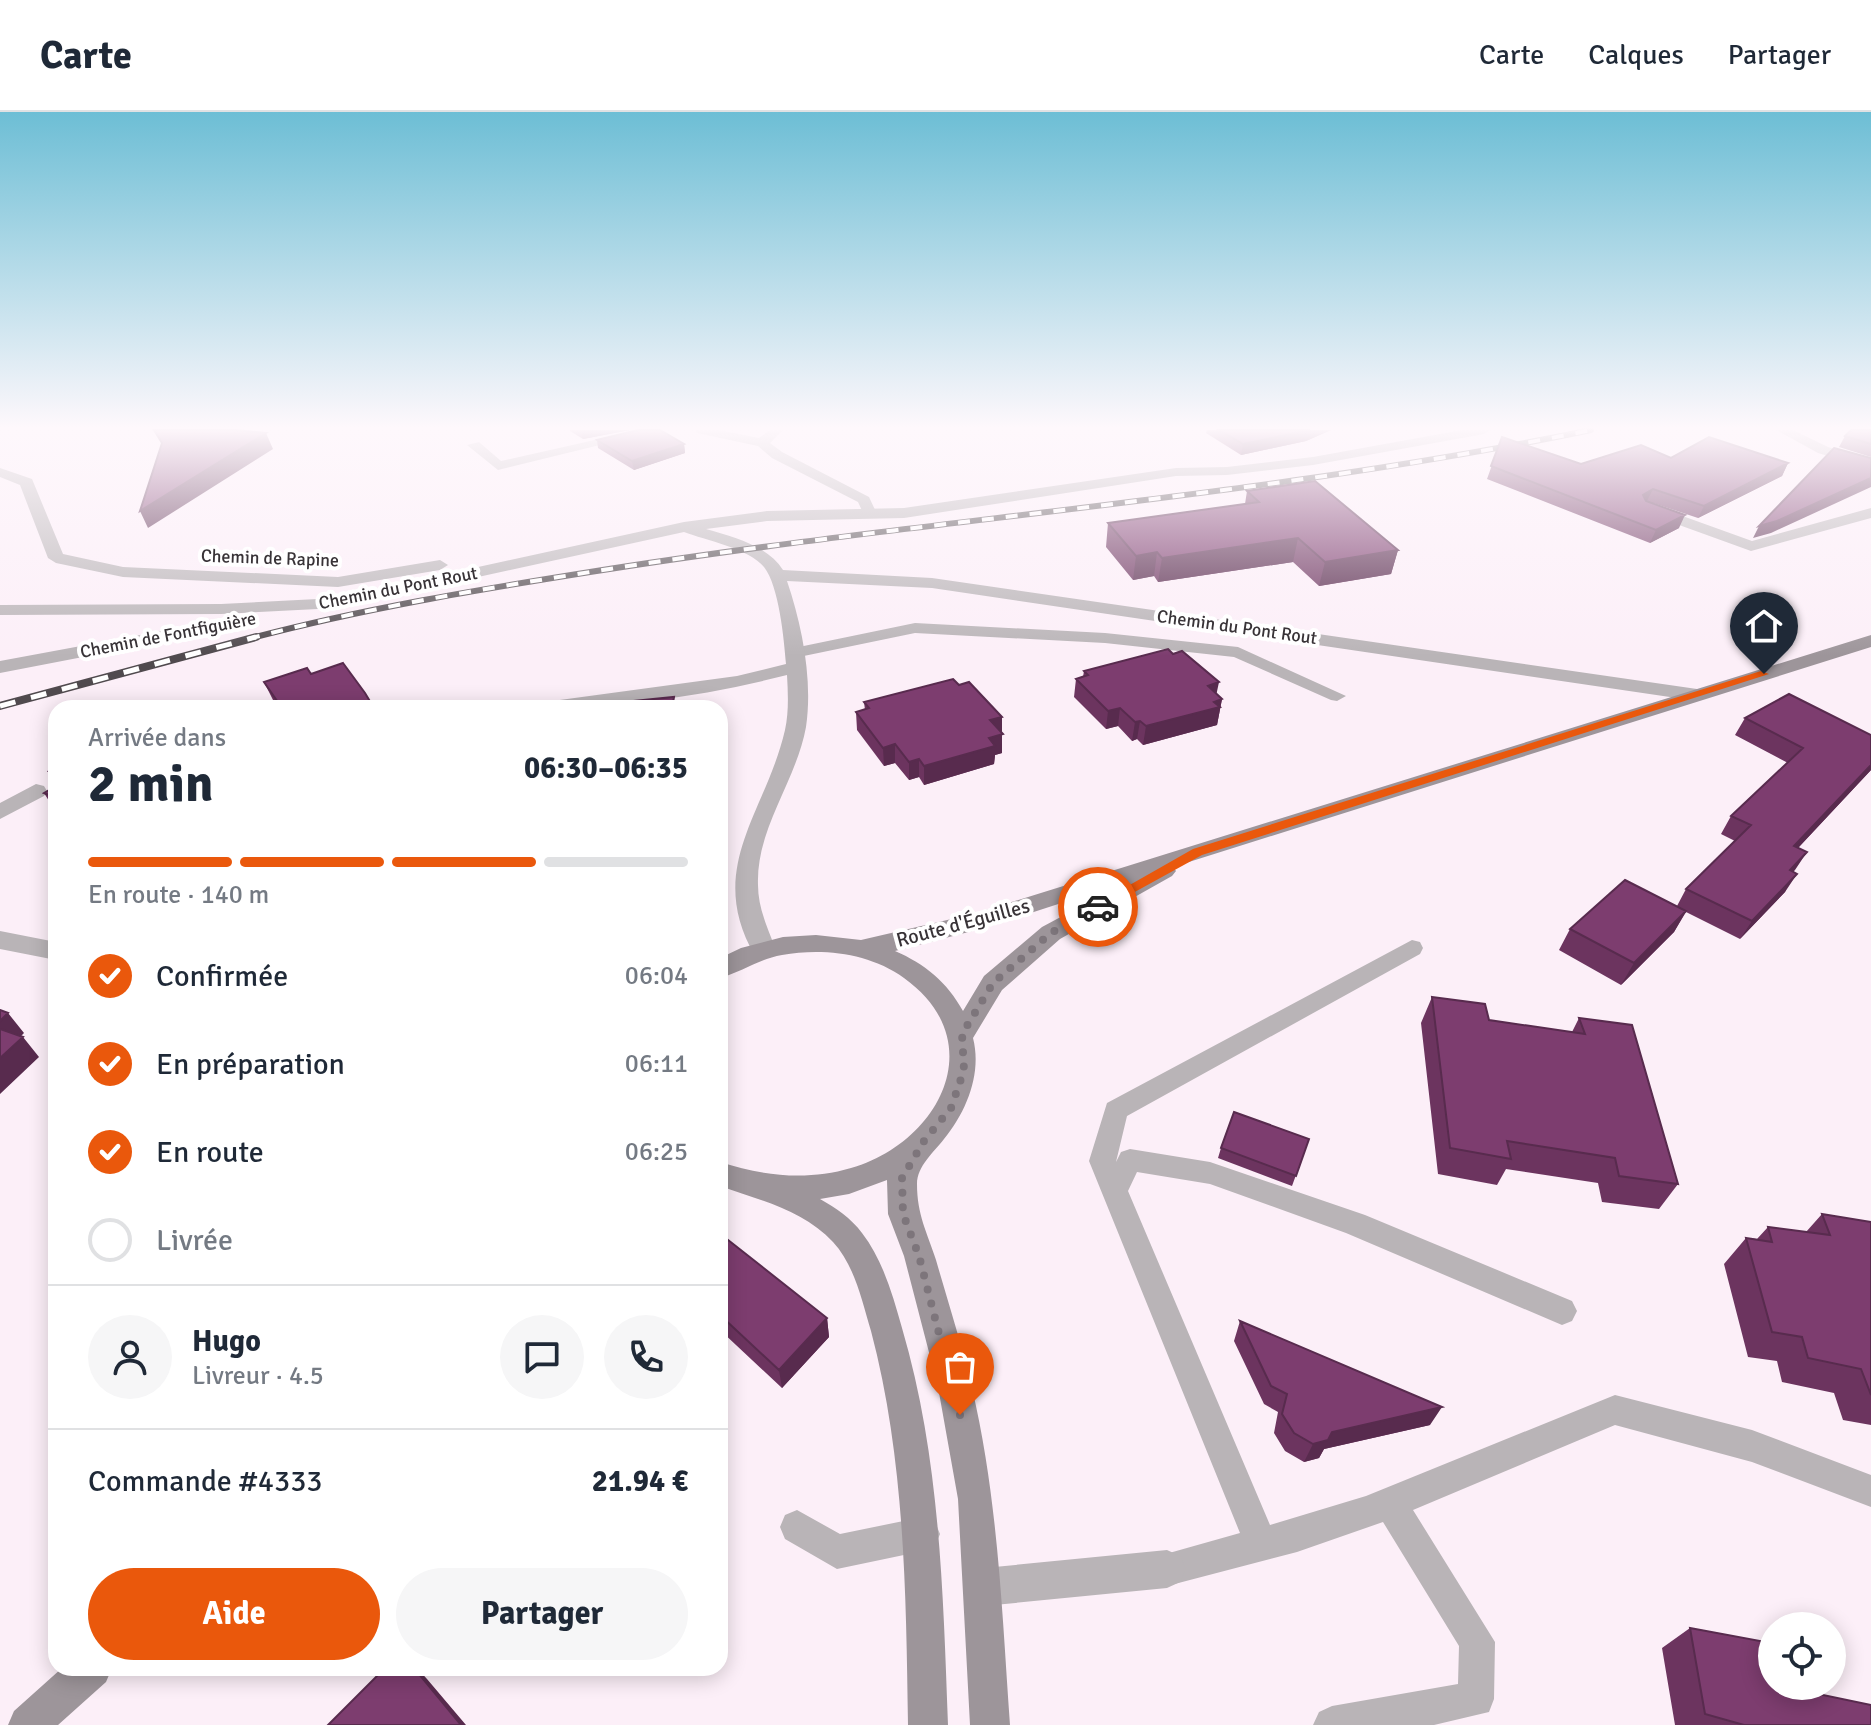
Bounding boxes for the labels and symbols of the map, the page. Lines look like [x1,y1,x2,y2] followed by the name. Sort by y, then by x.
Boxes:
[201,545,339,571] street label: Chemin de Rapine
[317,562,479,614] street label: Chemin du Pont Rout
[1730,592,1798,674] pin
[1156,605,1318,649] street label: Chemin du Pont Rout
[78,607,258,663] street label: Chemin de Fontfiguière
[1058,867,1138,947] courier
[894,893,1033,953] street label: Route d'Éguilles
[926,1333,994,1415] pin

